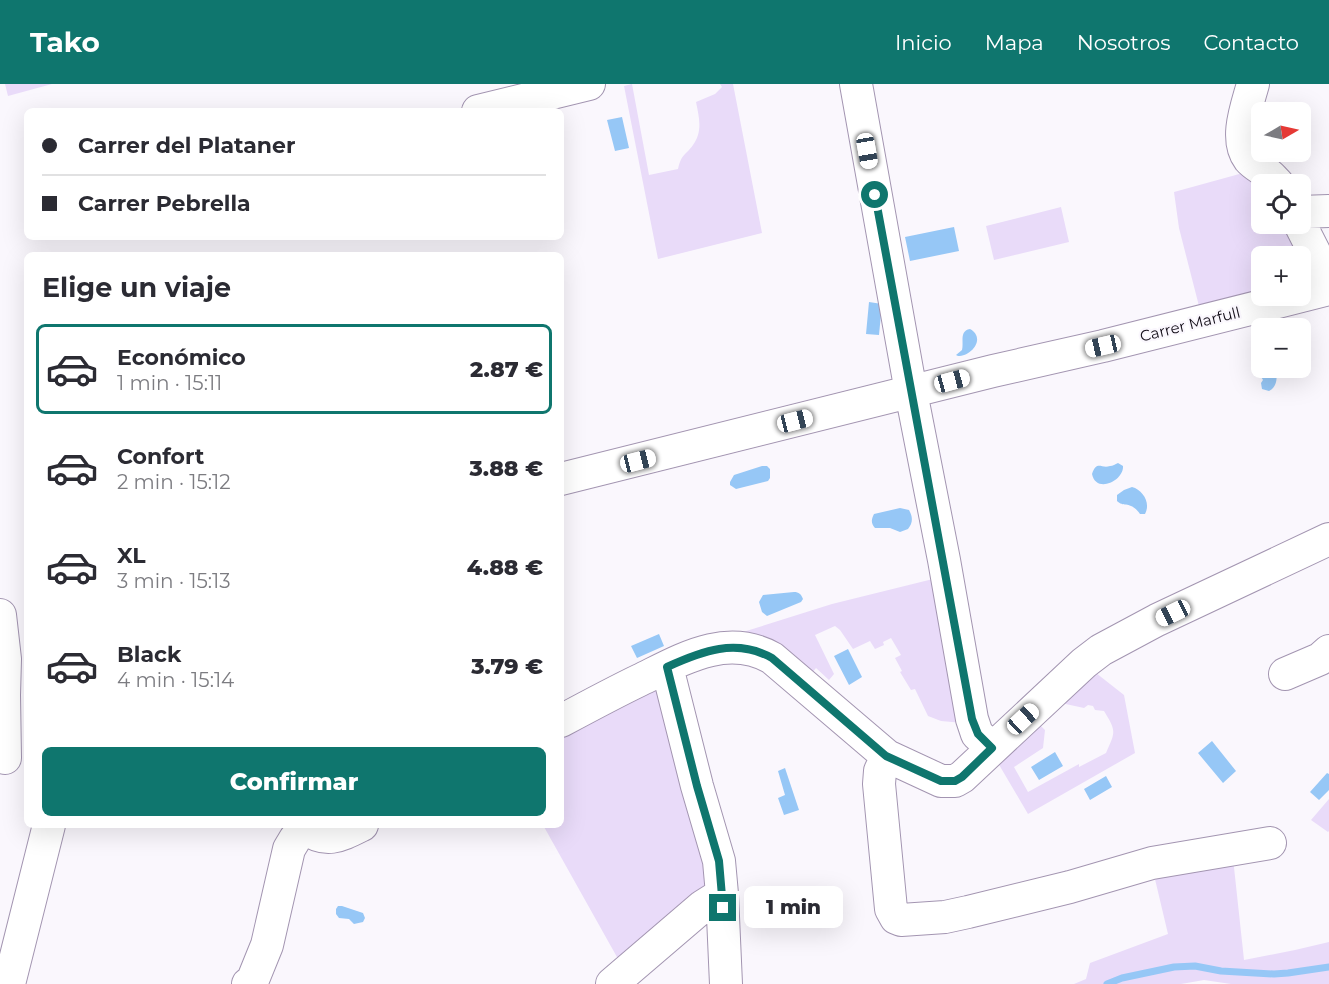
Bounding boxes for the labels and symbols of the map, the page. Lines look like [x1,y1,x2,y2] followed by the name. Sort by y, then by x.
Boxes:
[1251,102,1311,162] north arrow
[855,132,879,170] car
[861,181,888,208] route start
[1138,302,1242,346] street label: Carrer Marfull
[1083,333,1123,359] car
[932,368,972,394] car
[775,408,815,434] car
[618,448,658,474] car
[1153,597,1193,629] car
[1004,700,1042,738] car
[744,887,843,929] callout: 1 min
[709,894,736,921] route end

